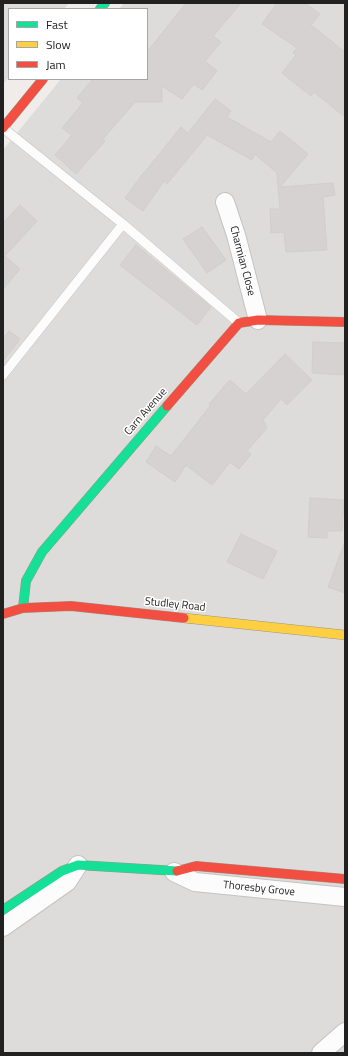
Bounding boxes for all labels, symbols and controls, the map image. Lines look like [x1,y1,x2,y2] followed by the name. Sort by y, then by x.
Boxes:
[8,8,148,80] legend
[46,15,68,34] text: Fast
[46,35,71,54] text: Slow
[46,55,66,74] text: Jam
[226,225,258,297] street label: Charmian Close
[122,386,170,438] street label: Carn Avenue
[144,595,206,615] street label: Studley Road
[222,879,296,899] street label: Thoresby Grove

